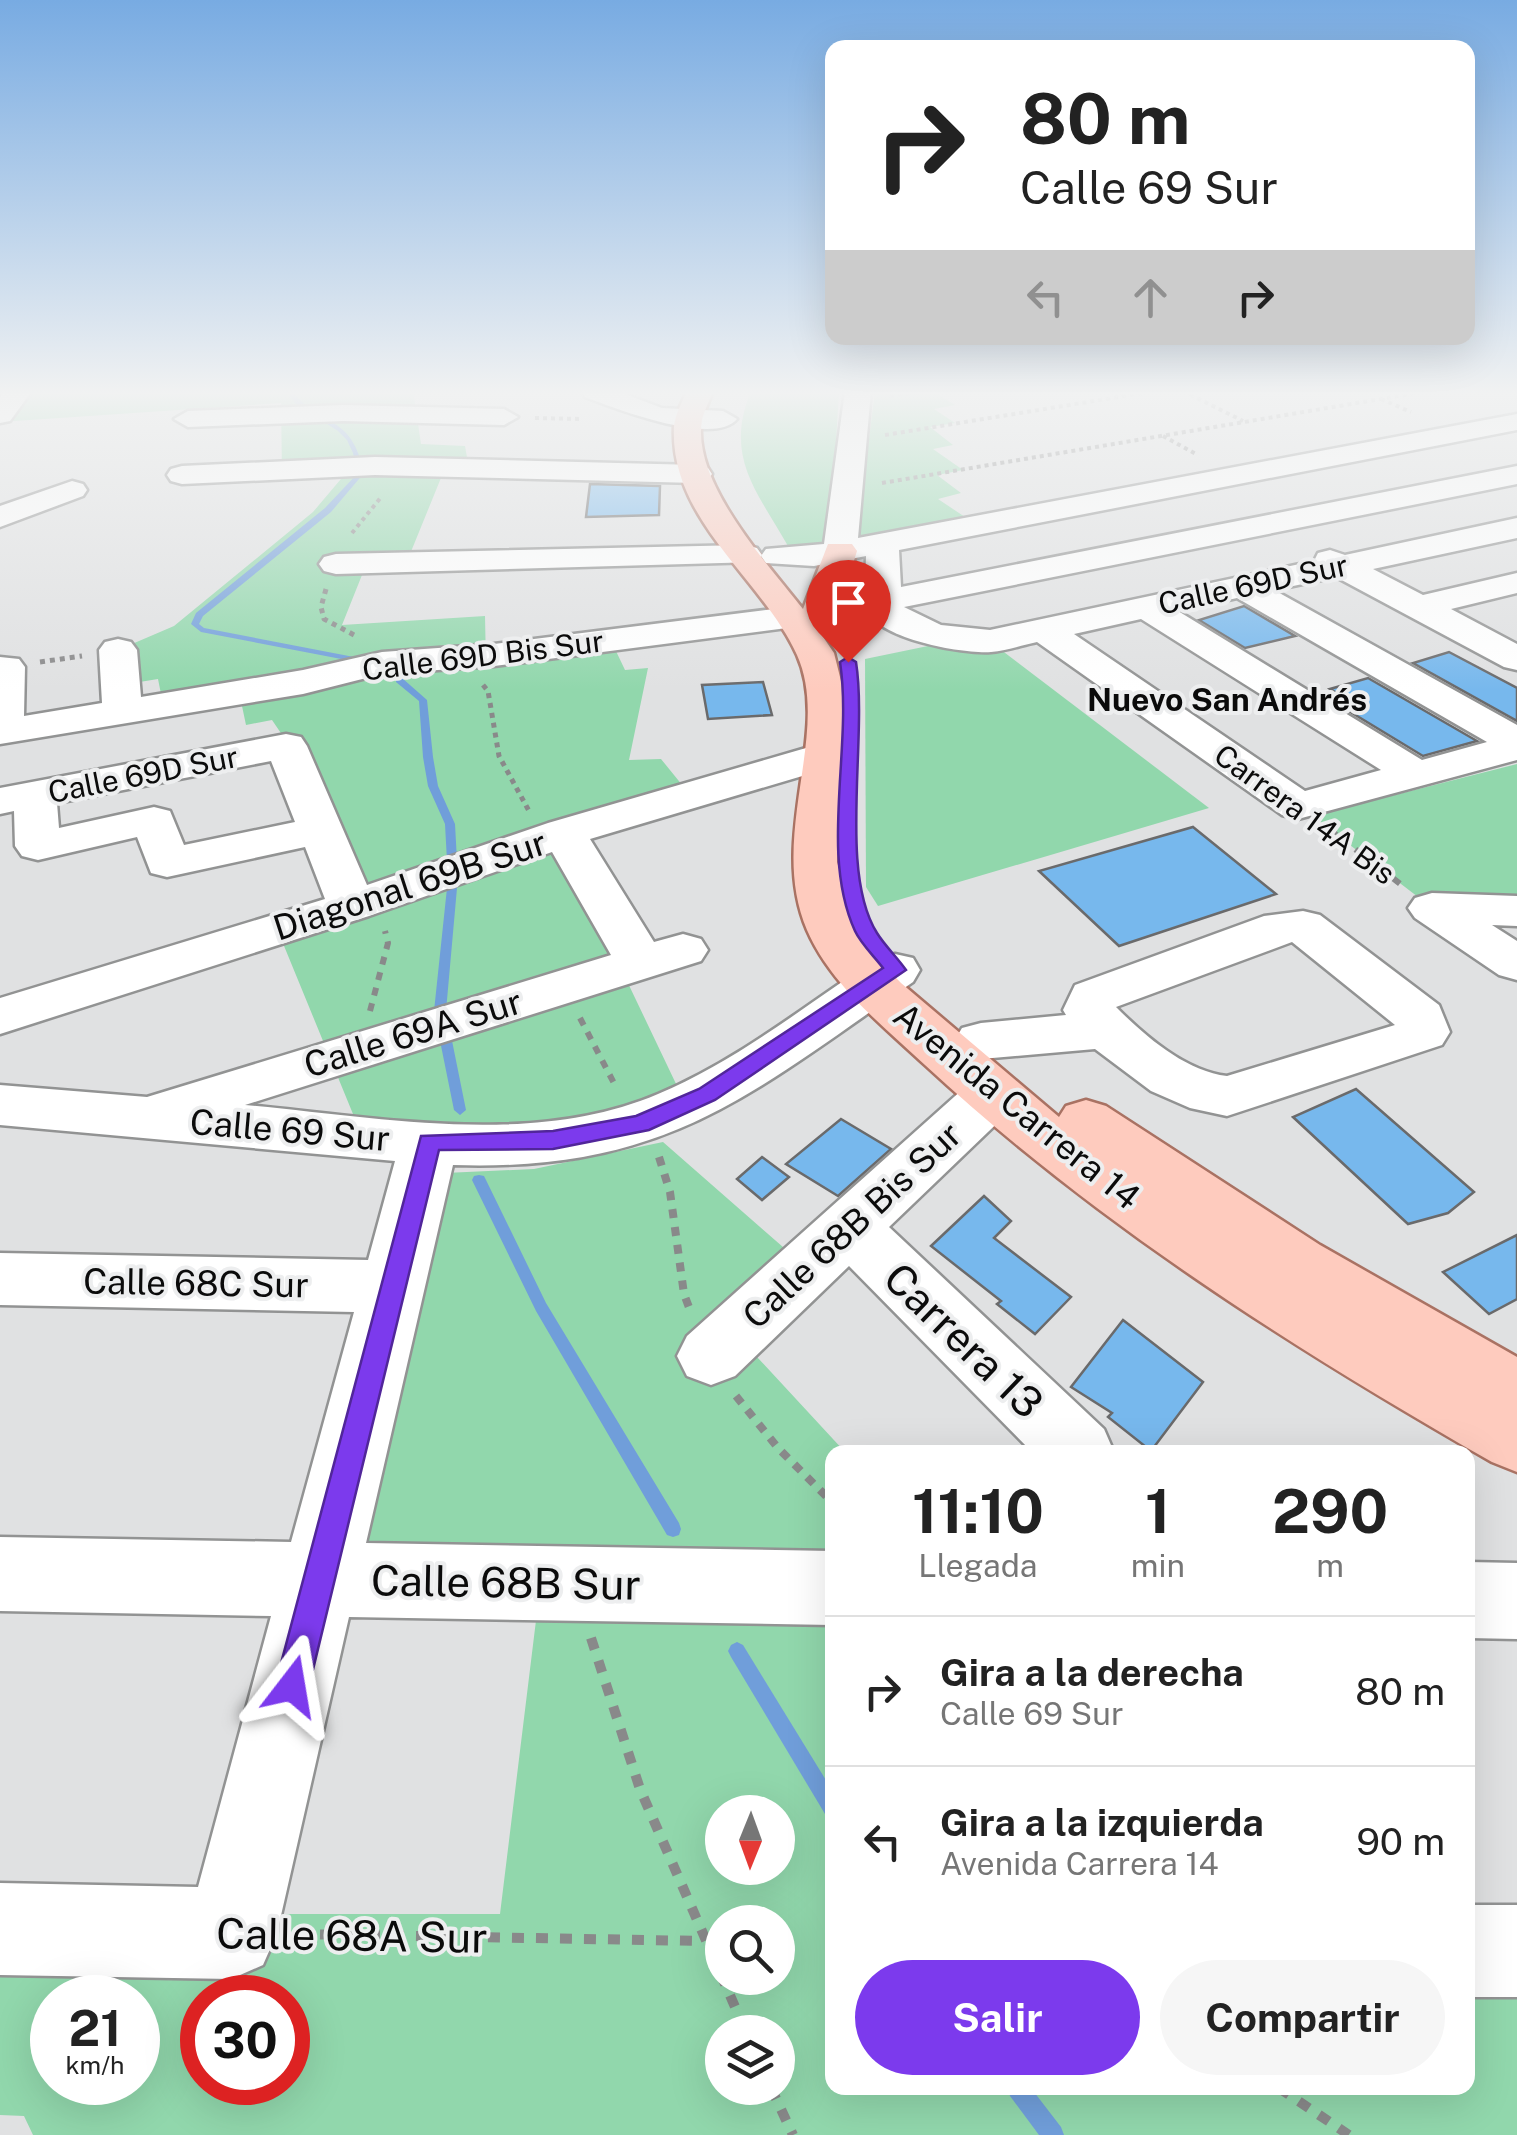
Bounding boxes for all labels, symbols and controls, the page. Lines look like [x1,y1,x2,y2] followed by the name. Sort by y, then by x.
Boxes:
[1020,77,1190,160] text: 80 m
[855,80,985,210] icon: right
[1020,161,1278,214] text: Calle 69 Sur
[1018,270,1073,325] icon: left
[1123,270,1178,325] icon: ahead
[1228,270,1283,325] icon: right
[1155,546,1351,622] street label: Calle 69D Sur
[806,560,891,663] pin
[821,575,876,630] icon: arrive
[360,622,606,688] street label: Calle 69D Bis Sur
[1087,681,1367,718] district label: Nuevo San Andrés
[1208,736,1402,892] street label: Carrera 14A Bis
[45,738,241,810] street label: Calle 69D Sur
[268,821,552,949] street label: Diagonal 69B Sur
[299,980,527,1086] street label: Calle 69A Sur
[886,994,1148,1218] street label: Avenida Carrera 14
[188,1101,392,1159] street label: Calle 69 Sur
[734,1113,970,1337] street label: Calle 68B Bis Sur
[875,1253,1053,1427] street label: Carrera 13
[83,1261,309,1305] street label: Calle 68C Sur
[912,1476,1044,1547] text: 11:10
[1145,1476,1171,1547] text: 1
[1272,1476,1388,1547] text: 290
[918,1547,1038,1584] text: Llegada
[1131,1547,1185,1584] text: min
[1316,1547,1344,1584] text: m
[371,1555,641,1609] street label: Calle 68B Sur
[240,1634,344,1738] position arrow
[940,1650,1244,1695] text: Gira a la derecha
[855,1664,910,1719] icon: right
[1355,1669,1445,1714] text: 80 m
[940,1695,1124,1732] text: Calle 69 Sur
[705,1795,795,1885] north arrow
[705,1795,795,2105] map controls
[940,1800,1264,1845] text: Gira a la izquierda
[855,1814,910,1869] icon: left
[1356,1819,1445,1864] text: 90 m
[940,1845,1219,1882] text: Avenida Carrera 14
[705,1905,795,1995] button: search
[216,1908,488,1962] street label: Calle 68A Sur
[855,1960,1140,2075] button: Salir
[1160,1960,1445,2075] button: Compartir
[180,1975,310,2105] speed limit sign: 30
[68,1998,122,2057] text: 21
[705,2015,795,2105] button: layers
[66,2050,124,2080] text: km/h

